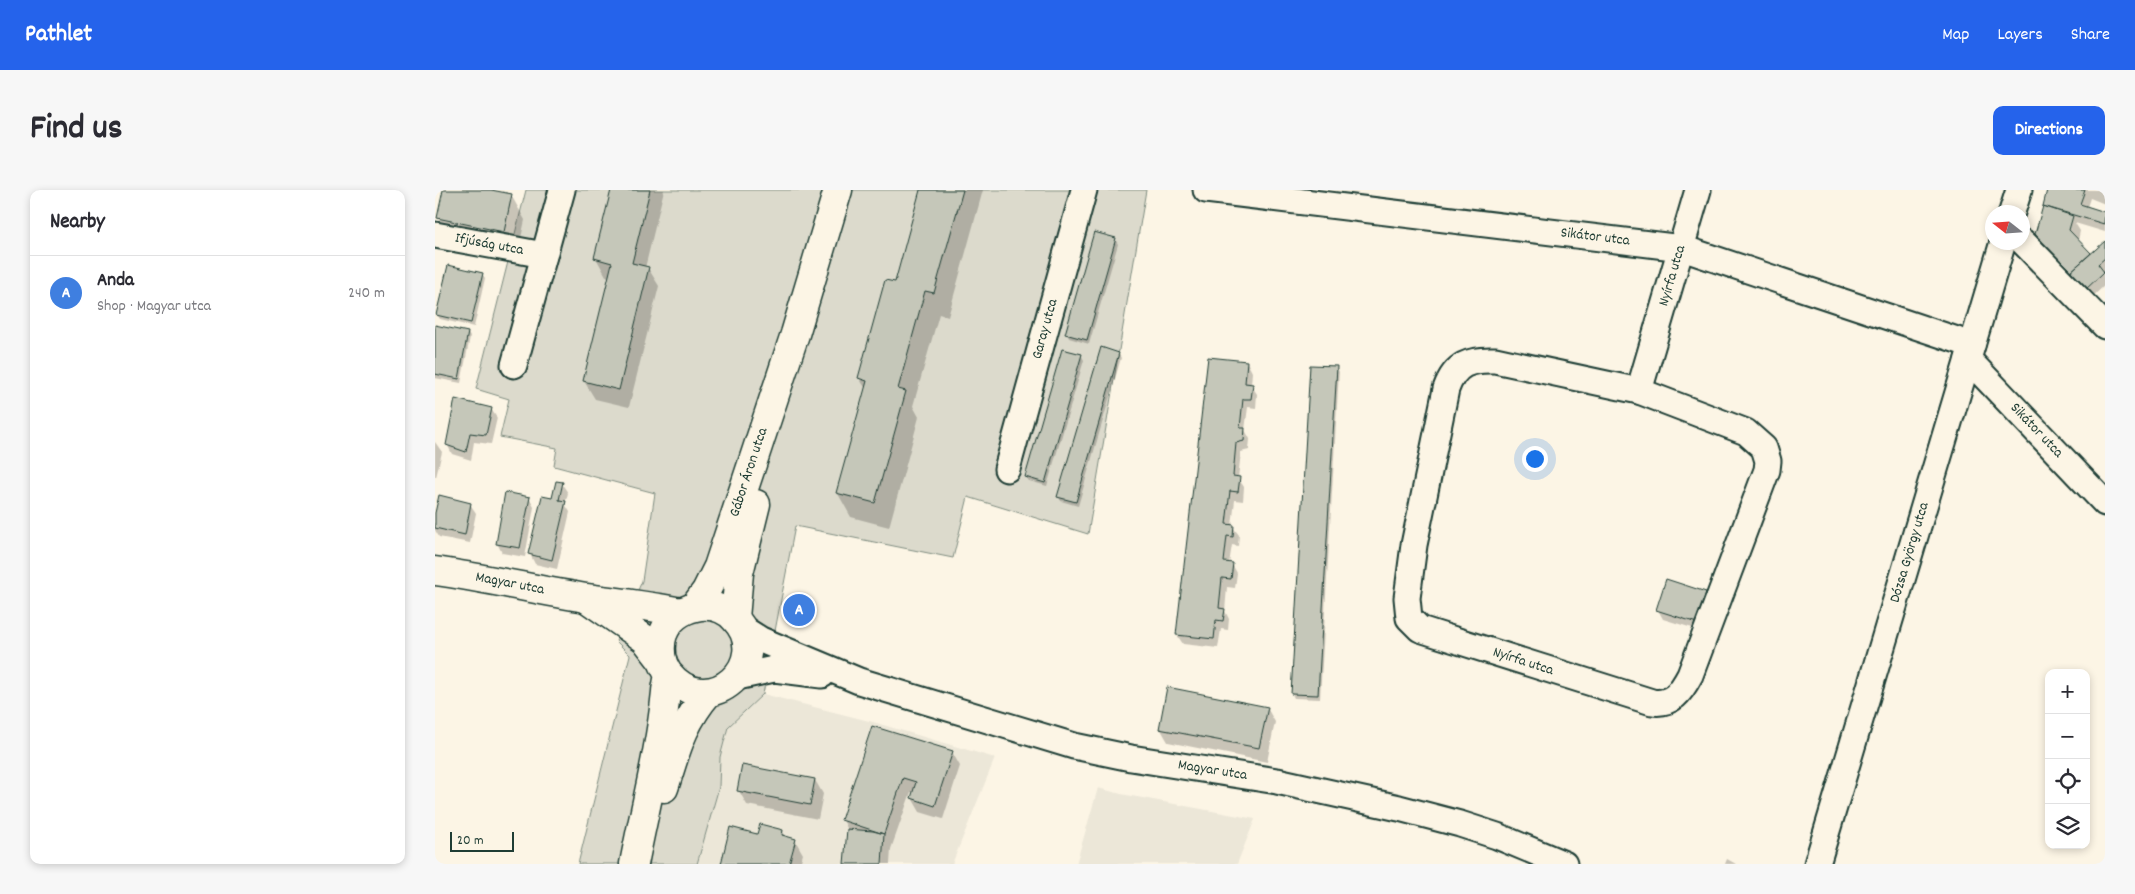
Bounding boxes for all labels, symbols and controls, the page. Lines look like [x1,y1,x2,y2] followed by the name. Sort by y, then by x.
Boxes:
[25,18,92,52] text: Pathlet
[1942,23,1969,48] text: Map
[1997,23,2043,48] text: Layers
[2071,23,2110,48] text: Share
[30,105,122,155] text: Find us
[1993,106,2105,155] button: Directions
[1985,205,2030,250] north arrow
[50,208,105,238] text: Nearby
[1559,222,1632,253] street label: Sikátor utca
[453,228,526,262] street label: Ifjúság utca
[1653,242,1692,309] street label: Nyírfa utca
[97,268,134,295] text: Anda
[62,282,70,305] text: A
[348,282,385,305] text: 240 m
[97,295,211,318] text: Shop · Magyar utca
[1027,296,1065,362] street label: Garay utca
[2004,398,2069,464] street label: Sikátor utca
[724,424,775,520] street label: Gábor Áron utca
[1522,446,1548,472] your location
[1885,499,1936,606] street label: Dózsa György utca
[474,567,547,602] street label: Magyar utca
[783,591,815,629] pin: A
[1490,642,1557,682] street label: Nyírfa utca
[2045,669,2090,849] map controls
[2045,669,2090,714] button: +
[2045,714,2090,759] button: −
[1176,755,1249,787] street label: Magyar utca
[2045,759,2090,804] button: locate
[2045,804,2090,849] button: layers
[450,829,514,852] scale bar
[457,831,484,851] text: 20 m

